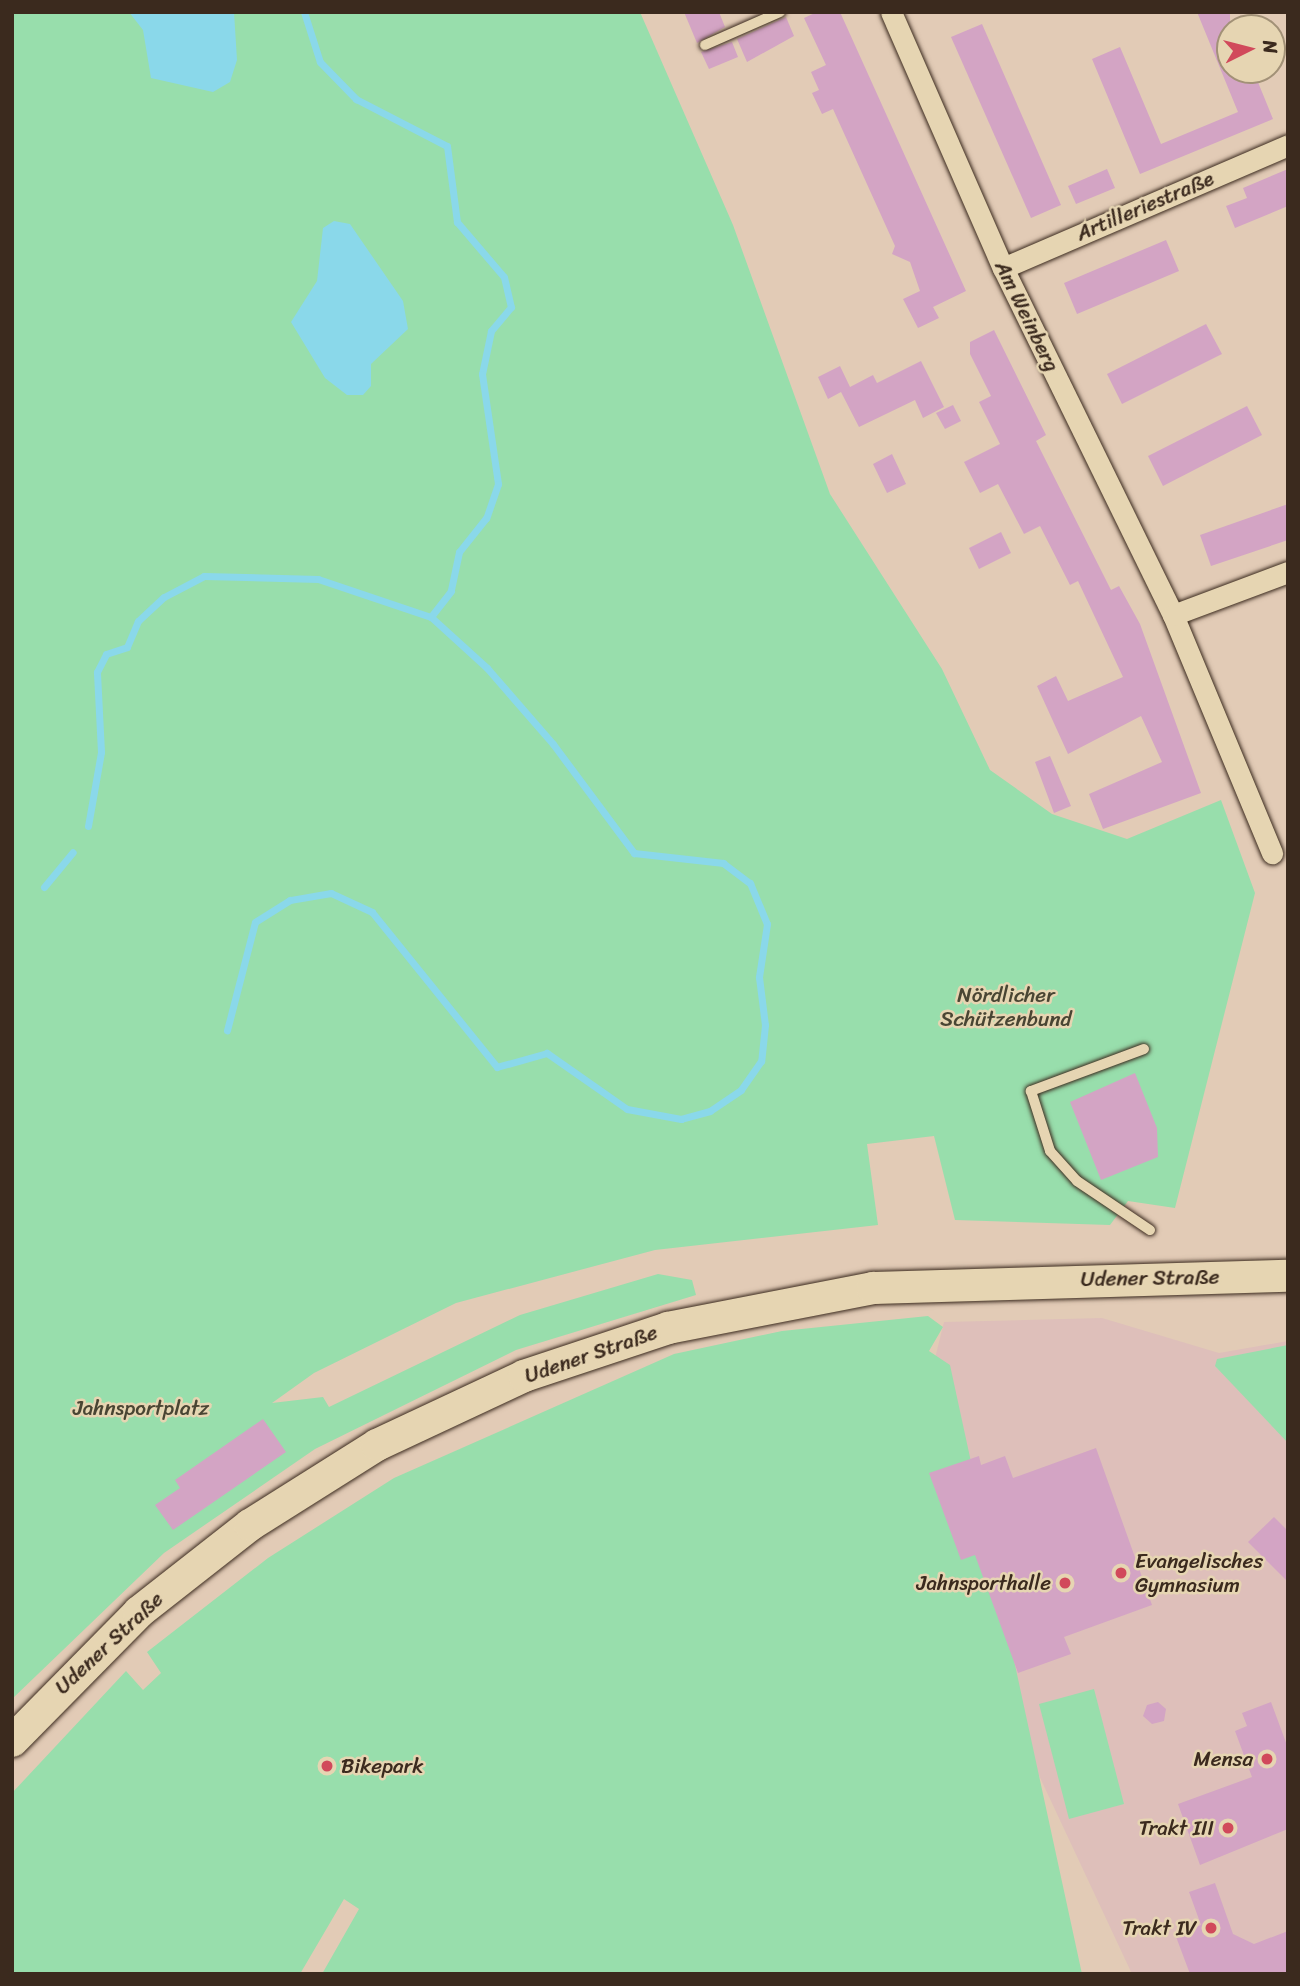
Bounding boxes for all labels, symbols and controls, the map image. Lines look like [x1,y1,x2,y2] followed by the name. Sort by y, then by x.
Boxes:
[1216,14,1286,84] north arrow
[1253,39,1287,55] text: N
[1072,166,1218,246] street label: Artilleriestraße
[989,257,1065,375] street label: Am Weinberg
[940,982,1072,1032] park label: Nördlicher Schützenbund
[1080,1264,1220,1292] street label: Udener Straße
[521,1320,661,1388] street label: Udener Straße
[73,1395,209,1421] park label: Jahnsportplatz
[1135,1548,1263,1598] place label: Evangelisches Gymnasium
[1113,1565,1129,1581] marker: Evangelisches Gymnasium
[917,1570,1051,1596] place label: Jahnsporthalle
[1057,1575,1073,1591] marker: Jahnsporthalle
[50,1586,168,1700] street label: Udener Straße
[1194,1746,1253,1772] place label: Mensa
[1259,1751,1275,1767] marker: Mensa
[341,1753,423,1779] place label: Bikepark
[319,1758,335,1774] marker: Bikepark
[1139,1815,1214,1841] place label: Trakt III
[1220,1820,1236,1836] marker: Trakt III
[1122,1915,1197,1941] place label: Trakt IV
[1203,1920,1219,1936] marker: Trakt IV

